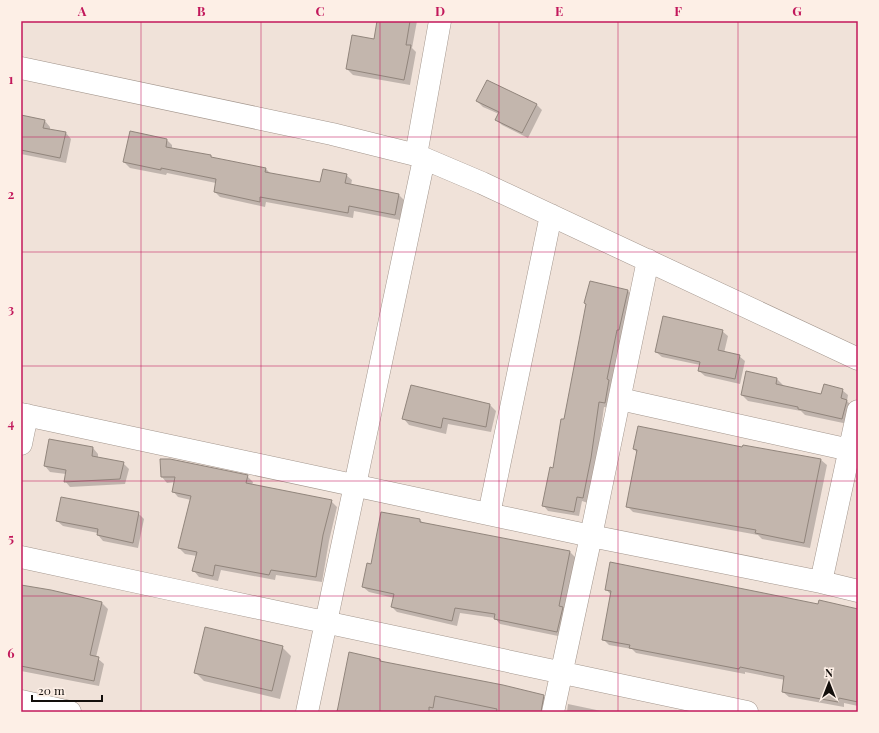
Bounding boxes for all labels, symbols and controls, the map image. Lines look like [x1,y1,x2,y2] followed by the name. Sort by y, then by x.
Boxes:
[77,2,87,19] text: A
[197,2,206,19] text: B
[315,2,325,19] text: C
[435,2,445,19] text: D
[555,2,563,19] text: E
[674,2,682,19] text: F
[792,2,802,19] text: G
[9,70,14,87] text: 1
[8,185,15,202] text: 2
[8,300,14,317] text: 3
[8,414,15,431] text: 4
[8,529,14,546] text: 5
[7,644,15,661] text: 6
[809,663,849,703] north arrow
[825,665,833,680] text: N
[32,677,102,703] scale bar
[38,682,65,698] text: 20 m

